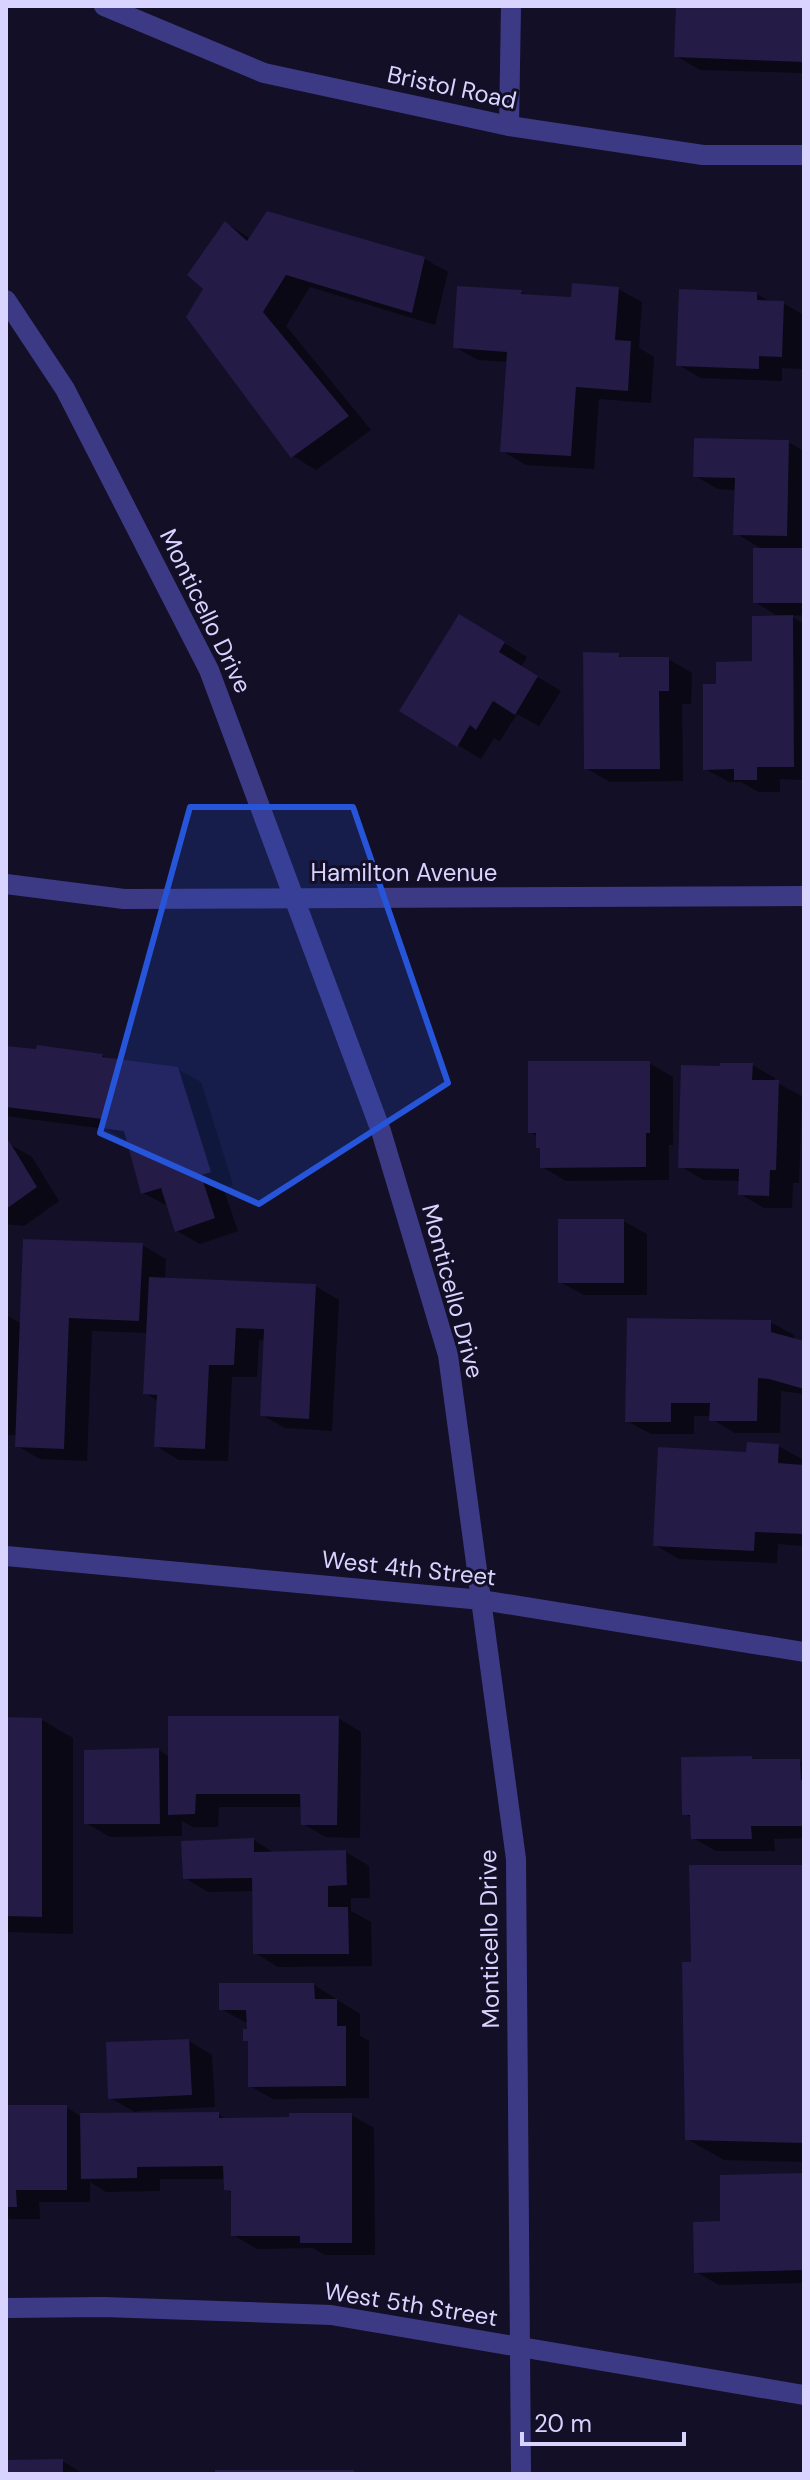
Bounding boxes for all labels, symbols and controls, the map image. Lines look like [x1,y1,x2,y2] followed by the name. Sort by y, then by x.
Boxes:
[384,58,520,116] street label: Bristol Road
[153,524,259,698] street label: Monticello Drive
[311,857,497,888] street label: Hamilton Avenue
[415,1201,491,1381] street label: Monticello Drive
[320,1543,498,1593] street label: West 4th Street
[472,1849,506,2029] street label: Monticello Drive
[322,2275,500,2333] street label: West 5th Street
[522,2396,684,2446] scale bar
[534,2408,592,2439] text: 20 m

